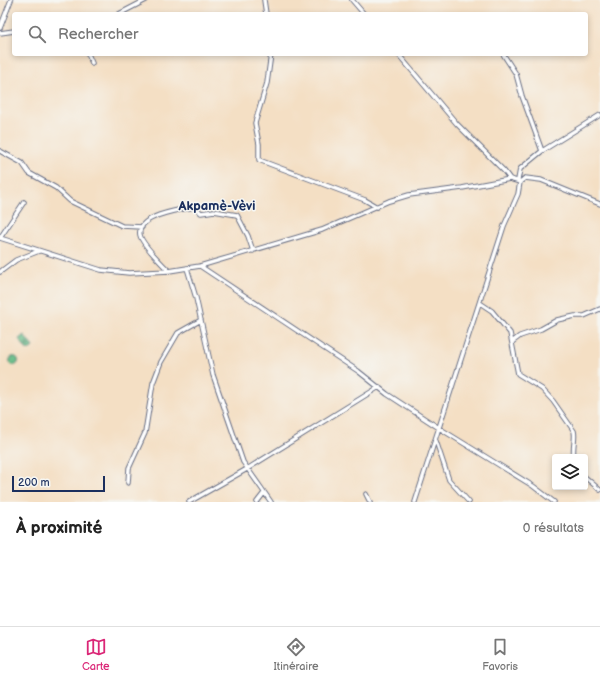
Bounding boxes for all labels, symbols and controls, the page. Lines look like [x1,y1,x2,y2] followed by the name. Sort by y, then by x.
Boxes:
[12,12,588,56] search box
[26,23,48,45] icon: search
[58,25,138,44] text: Rechercher
[178,198,255,214] district label: Akpamè-Vèvi
[552,454,588,490] map controls
[552,454,588,490] button: layers
[12,474,105,493] scale bar
[18,476,50,489] text: 200 m
[16,518,102,538] text: À proximité
[523,520,584,536] text: 0 résultats
[82,636,110,673] tab: Carte
[273,636,318,673] tab: Itinéraire
[482,636,518,673] tab: Favoris

